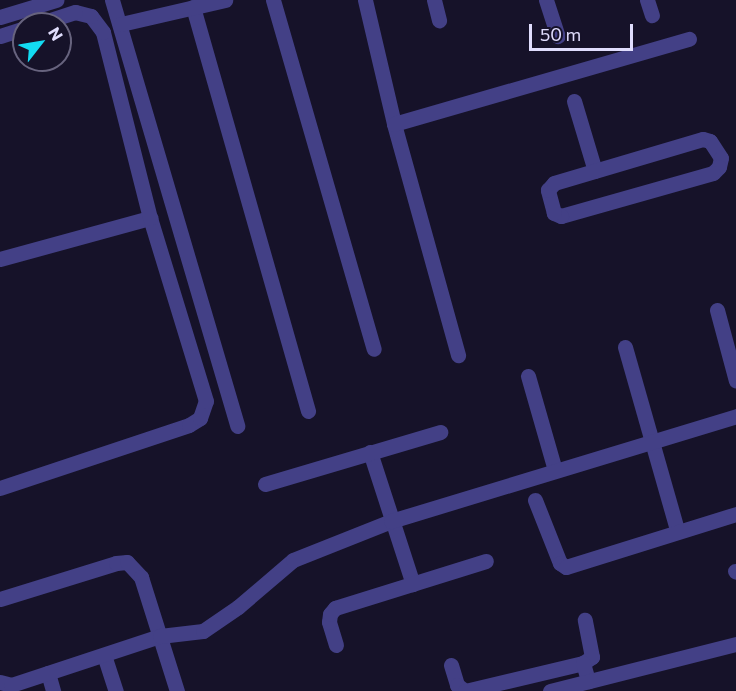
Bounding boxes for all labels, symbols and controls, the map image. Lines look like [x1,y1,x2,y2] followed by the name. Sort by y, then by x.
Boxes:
[12,12,72,72] north arrow
[532,12,636,50] scale bar
[45,23,67,44] text: N
[540,23,581,45] text: 50 m

